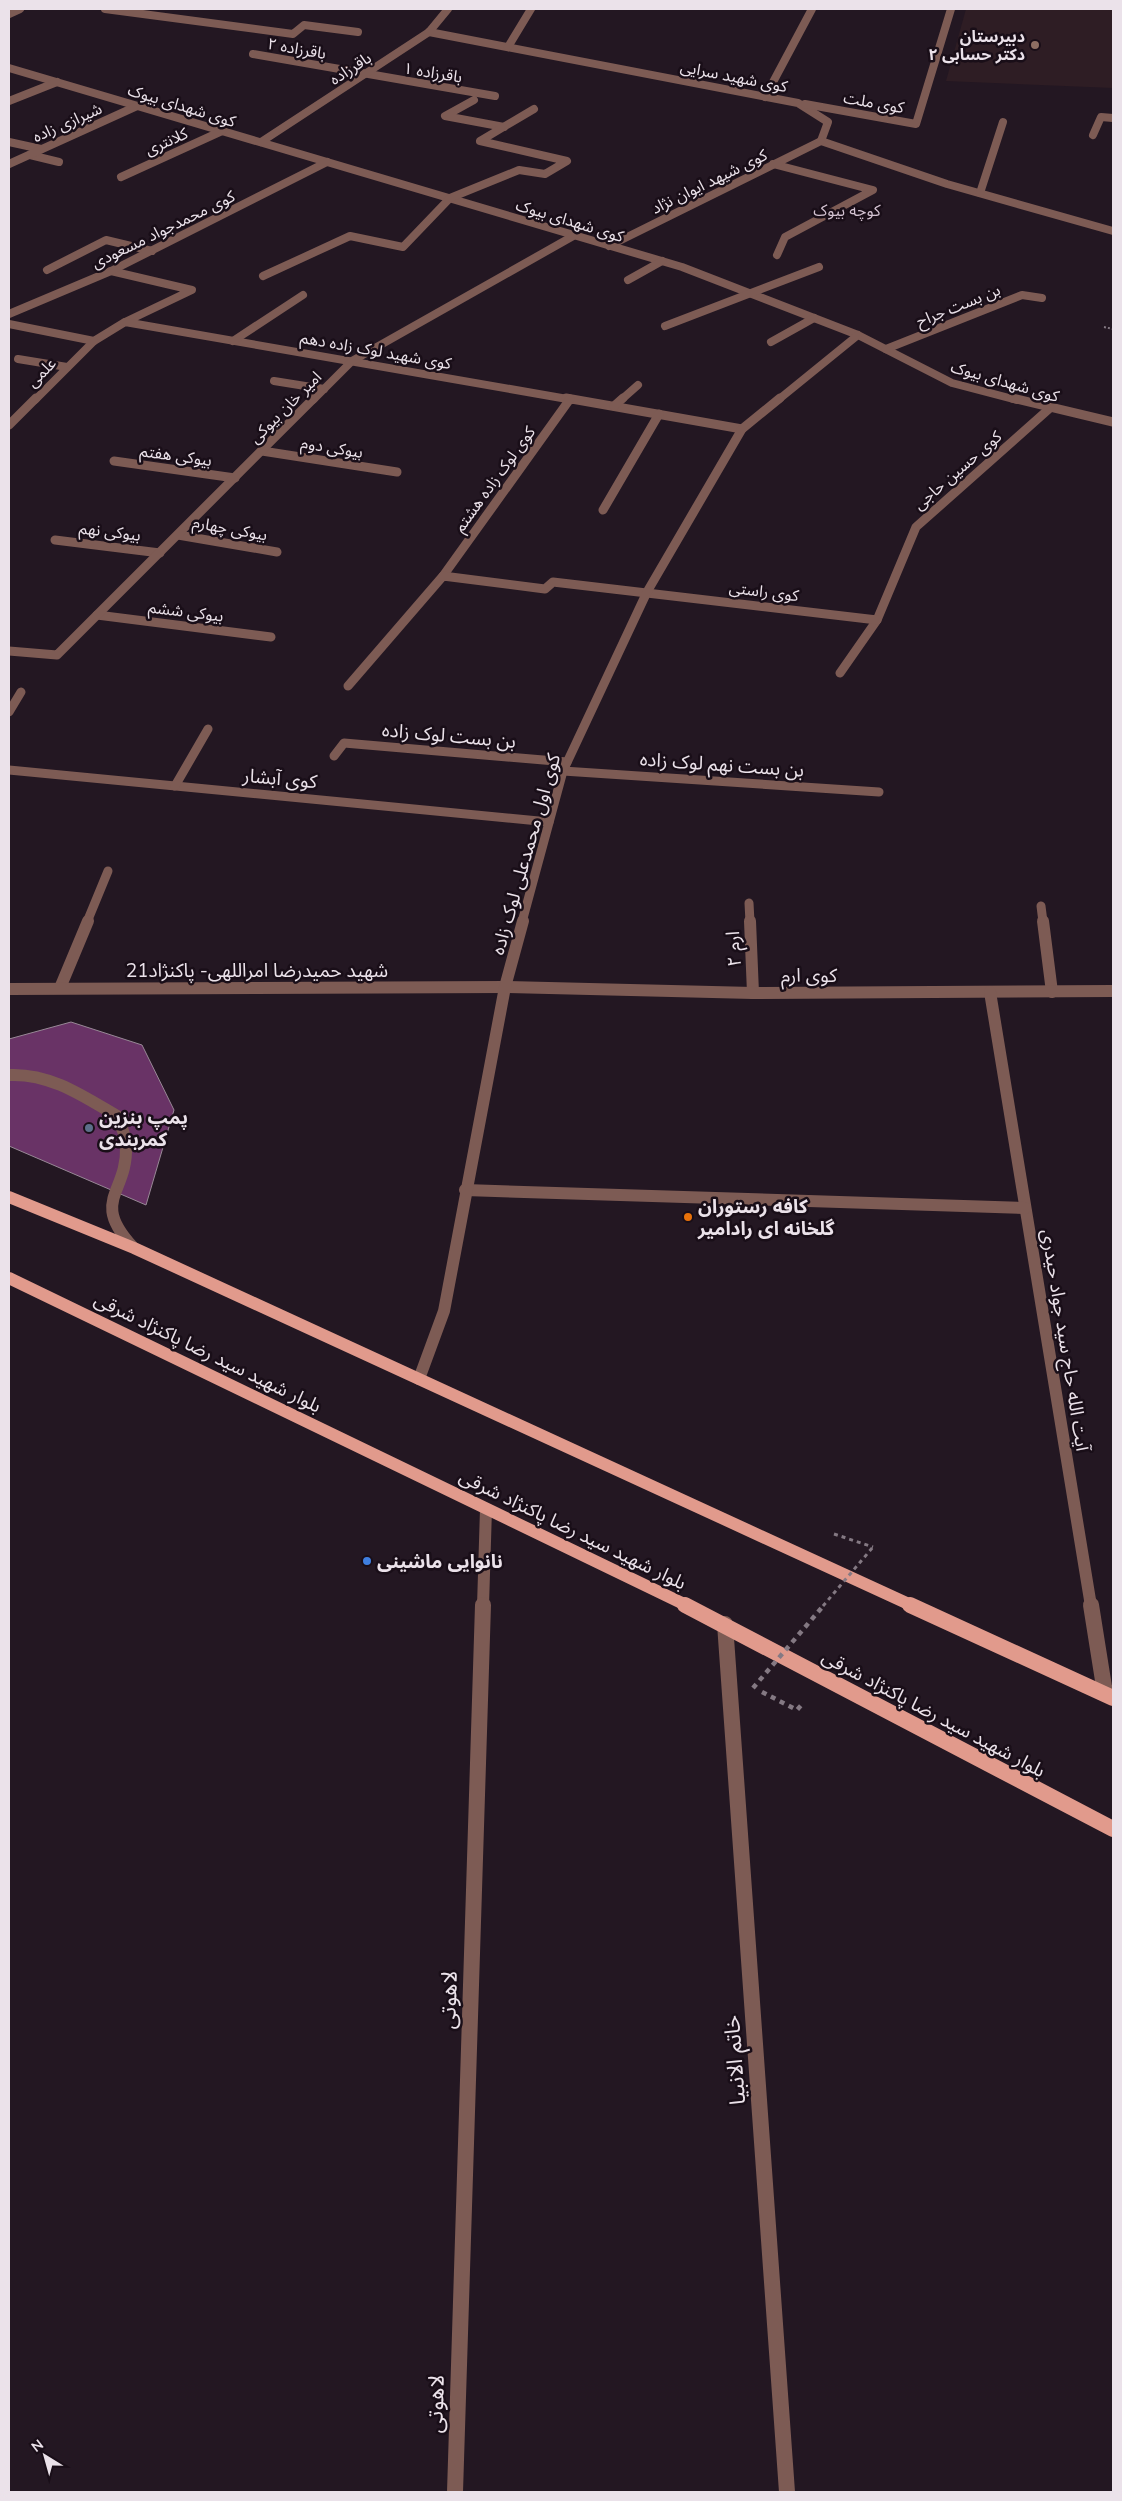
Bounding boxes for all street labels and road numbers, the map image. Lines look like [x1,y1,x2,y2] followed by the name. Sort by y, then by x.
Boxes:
[266,33,328,63] street label: باقرزاده ۲
[325,47,375,89] street label: باقرزاده
[679,56,790,96] street label: کوی شهید سرایی
[402,57,464,87] street label: باقرزاده ۱
[126,79,239,131] street label: کوی شهدای بیوک
[842,87,906,117] street label: کوی ملت
[29,98,105,146] street label: شیرازی زاده
[141,123,191,159] street label: کلانتری
[648,144,771,218] street label: کوی شیهد ایوان نژاد
[88,185,238,272] street label: کوی محمدجواد مسعودی
[514,194,627,246] street label: کوی شهدای بیوک
[913,279,1004,334] street label: بن بست جراح
[298,327,454,376] street label: کوی شهید لوک زاده دهم
[22,353,60,391] street label: علمی
[949,356,1062,406] street label: کوی شهدای بیوک
[245,367,325,447] street label: امیر خان بیوکی
[449,422,542,537] street label: کوی لوک زاده هشتم
[909,426,1006,514] street label: کوی حسین حاجی
[299,432,365,465] street label: بیوکی دوم
[138,440,213,473] street label: بیوکی هفتم
[191,512,269,547] street label: بیوکی چهارم
[78,517,142,548] street label: بیوکی نهم
[728,577,800,605] street label: کوی راستی
[147,596,225,629] street label: بیوکی ششم
[381,717,517,753] street label: بن بست لوک زاده
[639,746,805,785] street label: بن بست نهم لوک زاده
[485,750,566,957] street label: کوی اول محمدعلی لوک زاده
[241,763,319,793] street label: کوی آبشار
[720,930,749,967] street label: ارم ۲
[126,958,388,983] street label: شهید حمیدرضا امراللهی- پاکنژاد21
[781,963,838,990] street label: کوی ارم
[1035,1227,1096,1455] street label: آیت الله حاج سید جواد حیدری
[90,1287,325,1419] street label: بلوار شهید سید رضا پاکنژاد شرقی
[455,1464,690,1596] street label: بلوار شهید سید رضا پاکنژاد شرقی
[818,1644,1050,1783] street label: بلوار شهید سید رضا پاکنژاد شرقی
[433,1970,463,2030] street label: لاهوتی
[717,2014,754,2106] street label: خاتم الانبیا
[420,2374,450,2434] street label: لاهوتی

